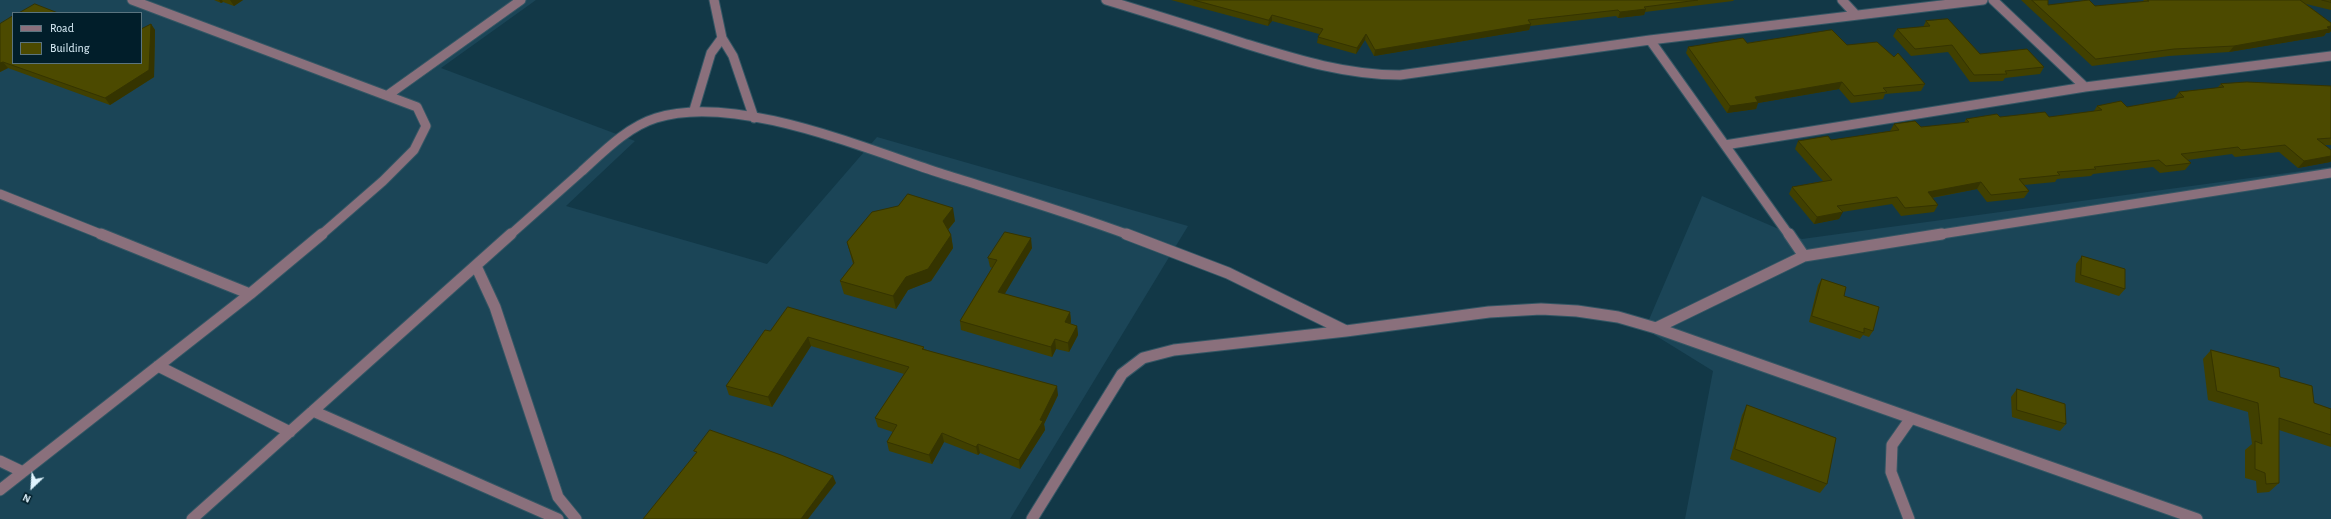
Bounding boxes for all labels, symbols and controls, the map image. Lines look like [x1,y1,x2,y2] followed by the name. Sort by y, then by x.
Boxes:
[12,12,142,64] legend
[50,22,74,34] text: Road
[50,42,90,54] text: Building
[12,467,52,507] north arrow
[21,492,33,505] text: N

